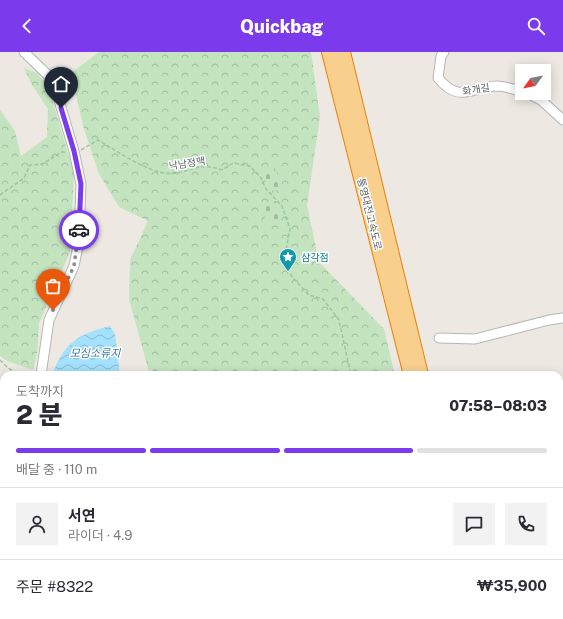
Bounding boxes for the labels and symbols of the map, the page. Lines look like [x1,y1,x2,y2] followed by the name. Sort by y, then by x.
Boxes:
[515,64,551,100] north arrow
[44,67,78,108] pin
[461,81,491,97] street label: 화개길
[168,154,206,172] street label: 낙남정맥
[355,177,385,251] street label: 통영대전고속도로
[59,210,99,250] courier
[278,247,298,272] place icon: 삼각점
[301,251,329,263] place label: 삼각점
[36,269,70,310] pin
[70,347,121,359] water label: 모심소류지

